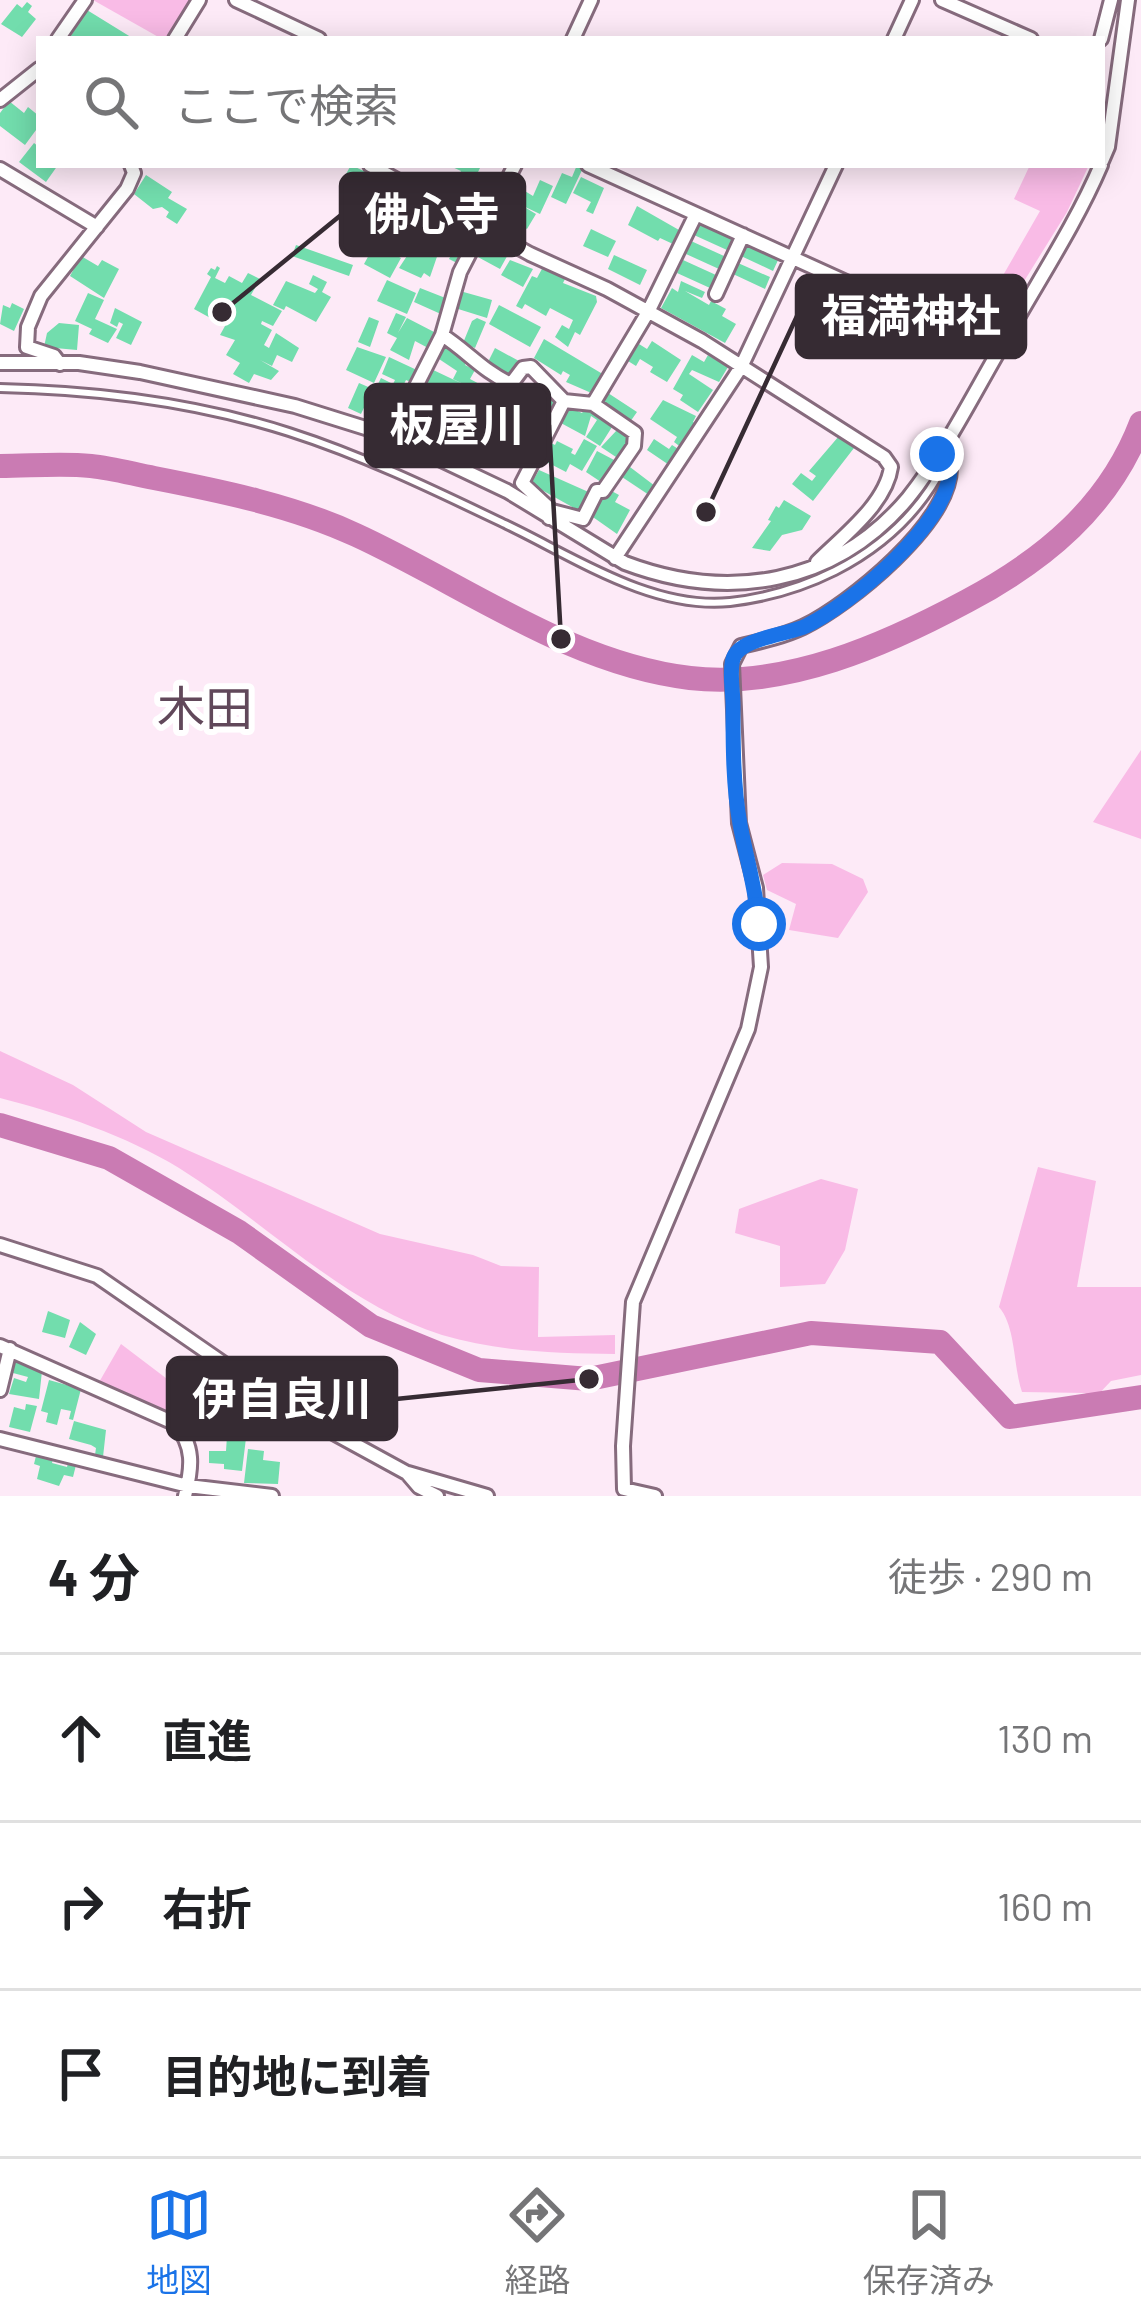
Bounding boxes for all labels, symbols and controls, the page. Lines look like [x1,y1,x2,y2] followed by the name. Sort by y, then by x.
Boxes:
[36,36,1105,168] search box
[78,69,144,135] icon: search
[174,77,399,131] text: ここで検索
[341,174,524,255] callout: 佛心寺
[364,185,500,239] text: 佛心寺
[797,276,1025,357] callout: 福満神社
[821,287,1001,341] text: 福満神社
[366,385,549,466] callout: 板屋川
[389,396,525,450] text: 板屋川
[910,427,964,481] route end
[157,678,253,736] district label: 木田
[732,897,786,951] route start
[168,1358,396,1439] callout: 伊自良川
[192,1370,372,1424] text: 伊自良川
[48,1545,140,1606] text: 4 分
[888,1552,1093,1599] text: 徒歩 · 290 m
[48,1705,114,1771] icon: ahead
[162,1712,252,1766] text: 直進
[997,1714,1093,1761] text: 130 m
[48,1873,114,1939] icon: right
[162,1880,252,1934] text: 右折
[997,1882,1093,1929] text: 160 m
[48,2041,114,2107] icon: arrive
[162,2048,432,2102] text: 目的地に到着
[146,2182,212,2302] tab: 地図
[504,2182,570,2302] tab: 経路
[863,2182,995,2302] tab: 保存済み

